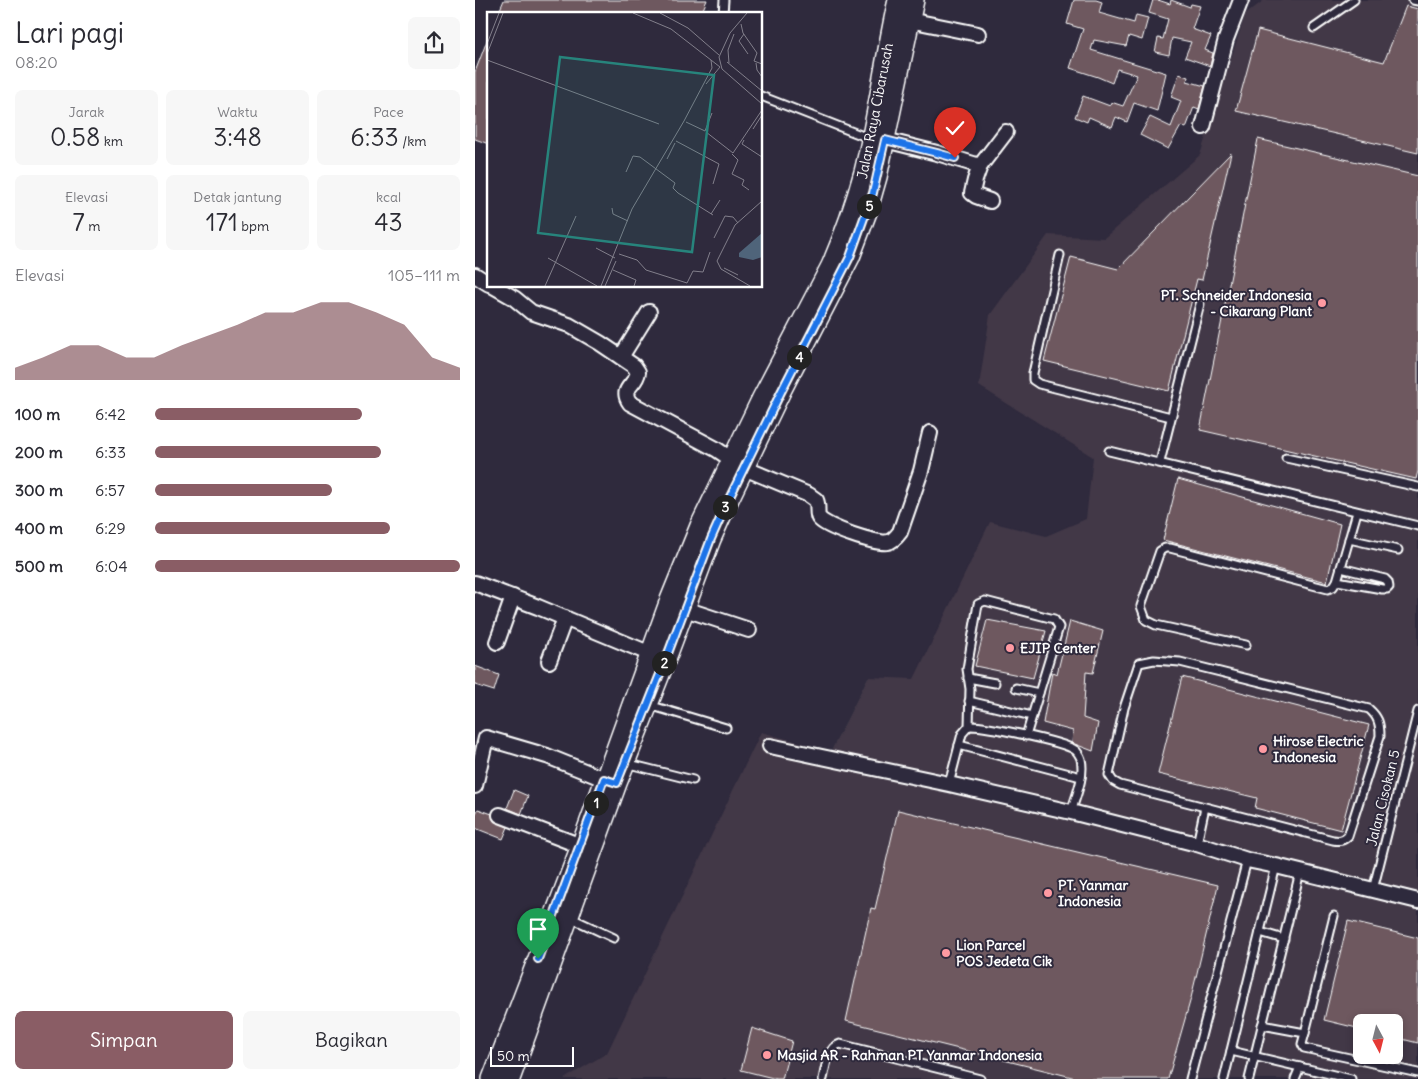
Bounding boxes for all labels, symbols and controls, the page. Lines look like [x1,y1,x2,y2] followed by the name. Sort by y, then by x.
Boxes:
[487,12,763,288] inset map
[15,15,124,51] text: Lari pagi
[408,17,460,69] button: share
[853,42,897,180] street label: Jalan Raya Cibarusah
[15,52,58,72] text: 08:20
[69,103,104,121] text: Jarak
[217,103,258,121] text: Waktu
[373,103,404,121] text: Pace
[934,107,976,158] pin
[941,114,969,142] icon: check
[50,121,100,153] text: 0.58
[213,121,262,153] text: 3:48
[350,121,399,153] text: 6:33
[100,132,123,150] text: km
[399,132,427,150] text: /km
[65,188,108,206] text: Elevasi
[193,188,282,206] text: Detak jantung
[376,188,401,206] text: kcal
[857,194,881,218] pin: 5
[865,197,874,215] text: 5
[73,206,85,238] text: 7
[206,206,238,238] text: 171
[374,206,403,238] text: 43
[85,217,100,235] text: m
[238,217,269,235] text: bpm
[15,265,64,285] text: Elevasi
[388,265,460,285] text: 105–111 m
[1161,286,1312,320] place label: PT. Schneider Indonesia - Cikarang Plant
[1316,297,1328,309] marker: PT. Schneider Indonesia - Cikarang Plant
[787,344,811,370] pin: 4
[795,348,804,366] text: 4
[15,404,60,424] text: 100 m
[95,404,126,424] text: 6:42
[15,442,63,462] text: 200 m
[95,442,126,462] text: 6:33
[15,480,63,500] text: 300 m
[95,480,125,500] text: 6:57
[713,494,737,520] pin: 3
[722,498,729,516] text: 3
[15,518,63,538] text: 400 m
[95,518,126,538] text: 6:29
[15,556,63,576] text: 500 m
[95,556,128,576] text: 6:04
[1020,639,1096,657] place label: EJIP Center
[1004,642,1016,654] marker: EJIP Center
[651,650,677,676] pin: 2
[661,654,668,672] text: 2
[1273,732,1364,766] place label: Hirose Electric Indonesia
[1257,743,1269,755] marker: Hirose Electric Indonesia
[1362,748,1404,848] street label: Jalan Cisokan 5
[583,790,609,816] pin: 1
[594,794,599,812] text: 1
[1058,876,1129,910] place label: PT. Yanmar Indonesia
[1042,887,1054,899] marker: PT. Yanmar Indonesia
[517,908,559,959] pin
[524,915,552,943] icon: arrive
[956,936,1052,970] place label: Lion Parcel POS Jedeta Cik
[940,947,952,959] marker: Lion Parcel POS Jedeta Cik
[15,1011,233,1069] button: Simpan
[243,1011,460,1069] button: Bagikan
[1353,1014,1403,1064] north arrow
[1353,1014,1403,1064] map controls
[490,1044,574,1067] scale bar
[777,1046,1042,1064] place label: Masjid AR - Rahman PT Yanmar Indonesia
[497,1047,530,1065] text: 50 m
[761,1049,773,1061] marker: Masjid AR - Rahman PT Yanmar Indonesia

